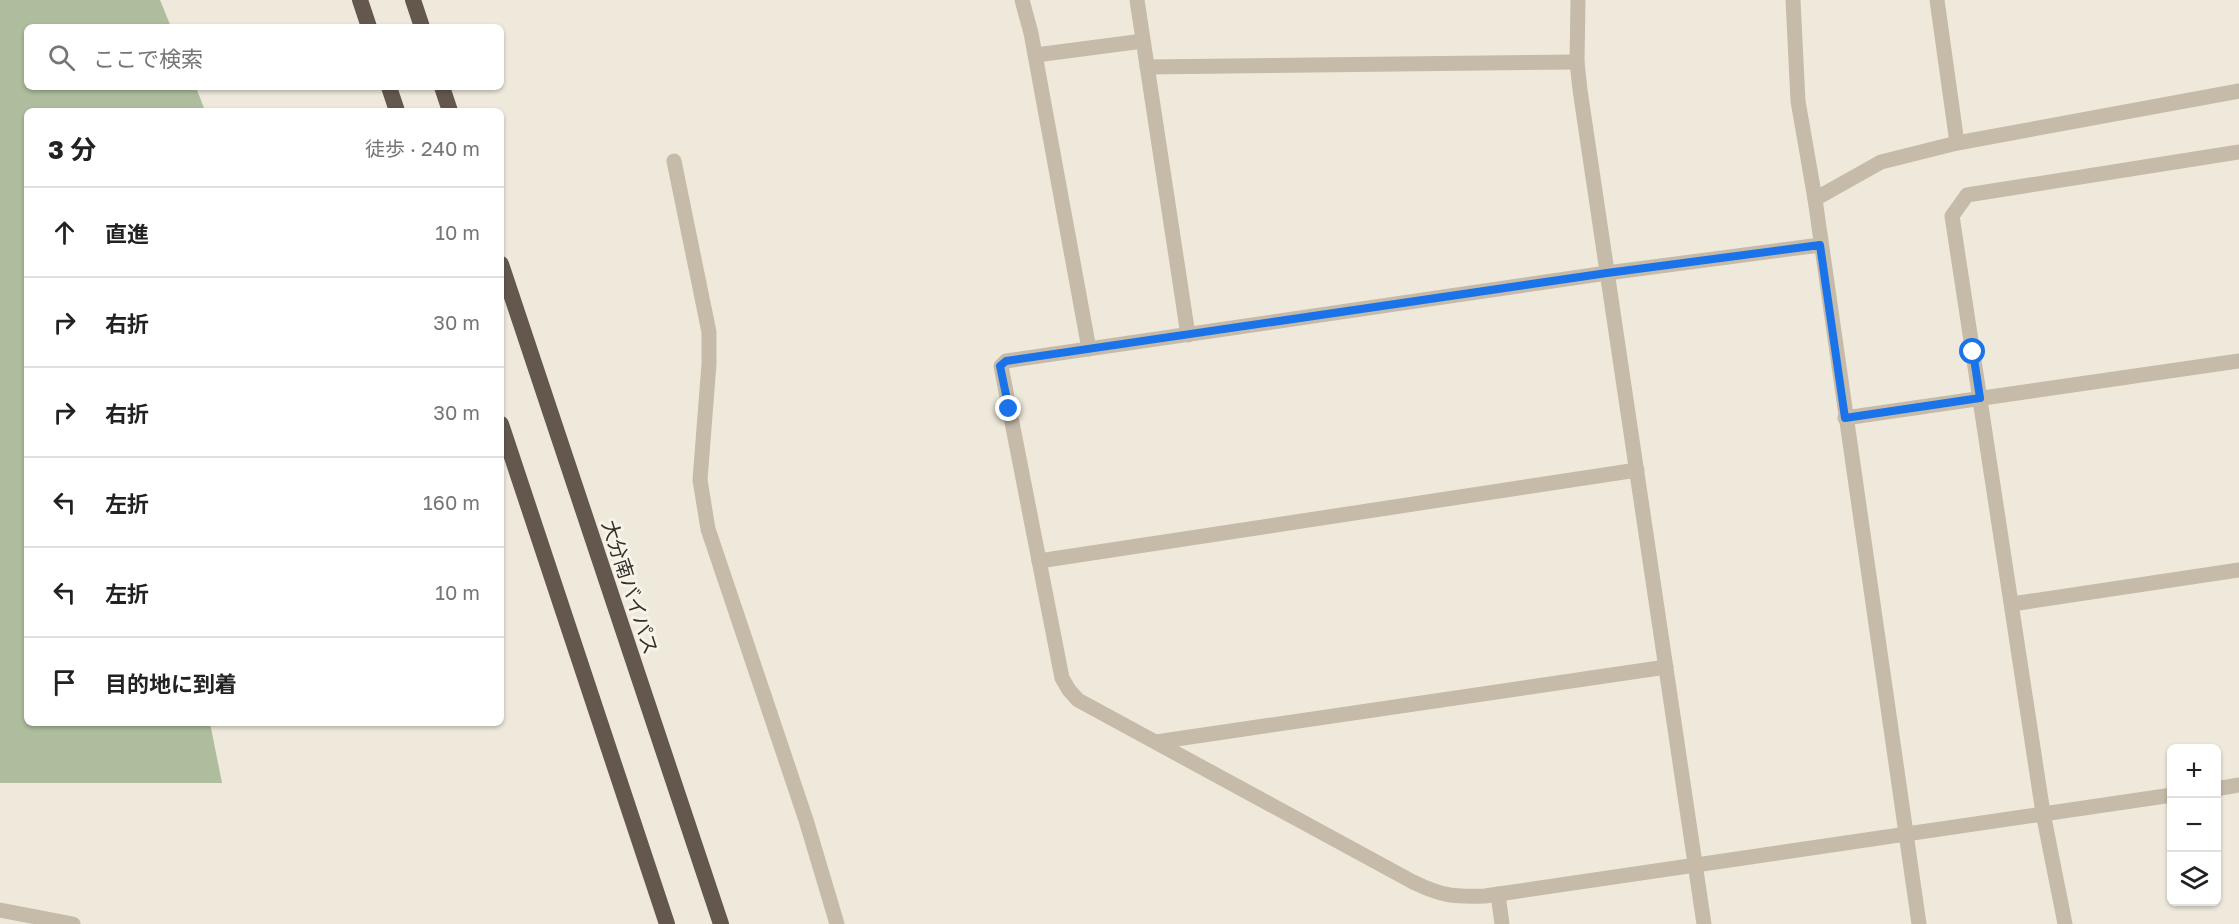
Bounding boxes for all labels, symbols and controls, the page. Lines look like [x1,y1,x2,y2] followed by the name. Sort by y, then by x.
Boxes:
[24,24,504,90] search box
[45,41,78,74] icon: search
[93,45,203,72] text: ここで検索
[48,134,96,165] text: 3 分
[365,136,480,160] text: 徒歩 · 240 m
[48,216,81,249] icon: ahead
[105,220,149,247] text: 直進
[435,220,480,244] text: 10 m
[48,306,81,339] icon: right
[105,310,149,337] text: 右折
[433,310,480,334] text: 30 m
[1959,338,1985,364] route start
[995,395,1021,421] route end
[48,396,81,429] icon: right
[105,400,149,427] text: 右折
[433,400,480,424] text: 30 m
[48,486,81,519] icon: left
[105,490,149,517] text: 左折
[423,490,480,514] text: 160 m
[598,517,664,657] street label: 大分南バイパス
[48,576,81,609] icon: left
[105,580,149,607] text: 左折
[435,580,480,604] text: 10 m
[48,666,81,699] icon: arrive
[105,670,237,697] text: 目的地に到着
[2167,744,2221,906] map controls
[2167,744,2221,798] button: +
[2167,798,2221,852] button: −
[2167,852,2221,906] button: layers

